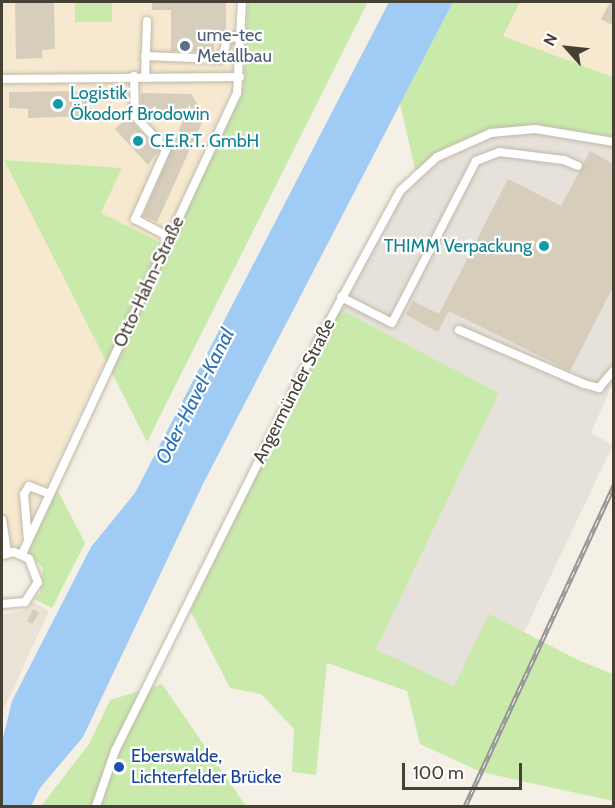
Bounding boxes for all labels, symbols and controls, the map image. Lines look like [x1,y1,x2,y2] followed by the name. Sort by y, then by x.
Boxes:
[537,18,597,78] north arrow
[197,25,272,68] place label: ume-tec Metallbau
[539,30,562,49] text: N
[178,39,192,53] marker: ume-tec Metallbau
[70,83,210,125] place label: Logistik Ökodorf Brodowin
[51,97,65,111] marker: Logistik Ökodorf Brodowin
[150,130,259,152] place label: C.E.R.T. GmbH
[131,134,145,148] marker: C.E.R.T. GmbH
[109,213,189,351] street label: Otto-Hahn-Straße
[384,235,532,257] place label: THIMM Verpackung
[537,239,551,253] marker: THIMM Verpackung
[248,315,340,467] street label: Angermünder Straße
[150,324,240,468] water label: Oder-Havel-Kanal
[131,746,281,789] place label: Eberswalde, Lichterfelder Brücke
[405,751,525,789] scale bar
[112,760,126,774] marker: Eberswalde, Lichterfelder Brücke
[413,762,464,784] text: 100 m

